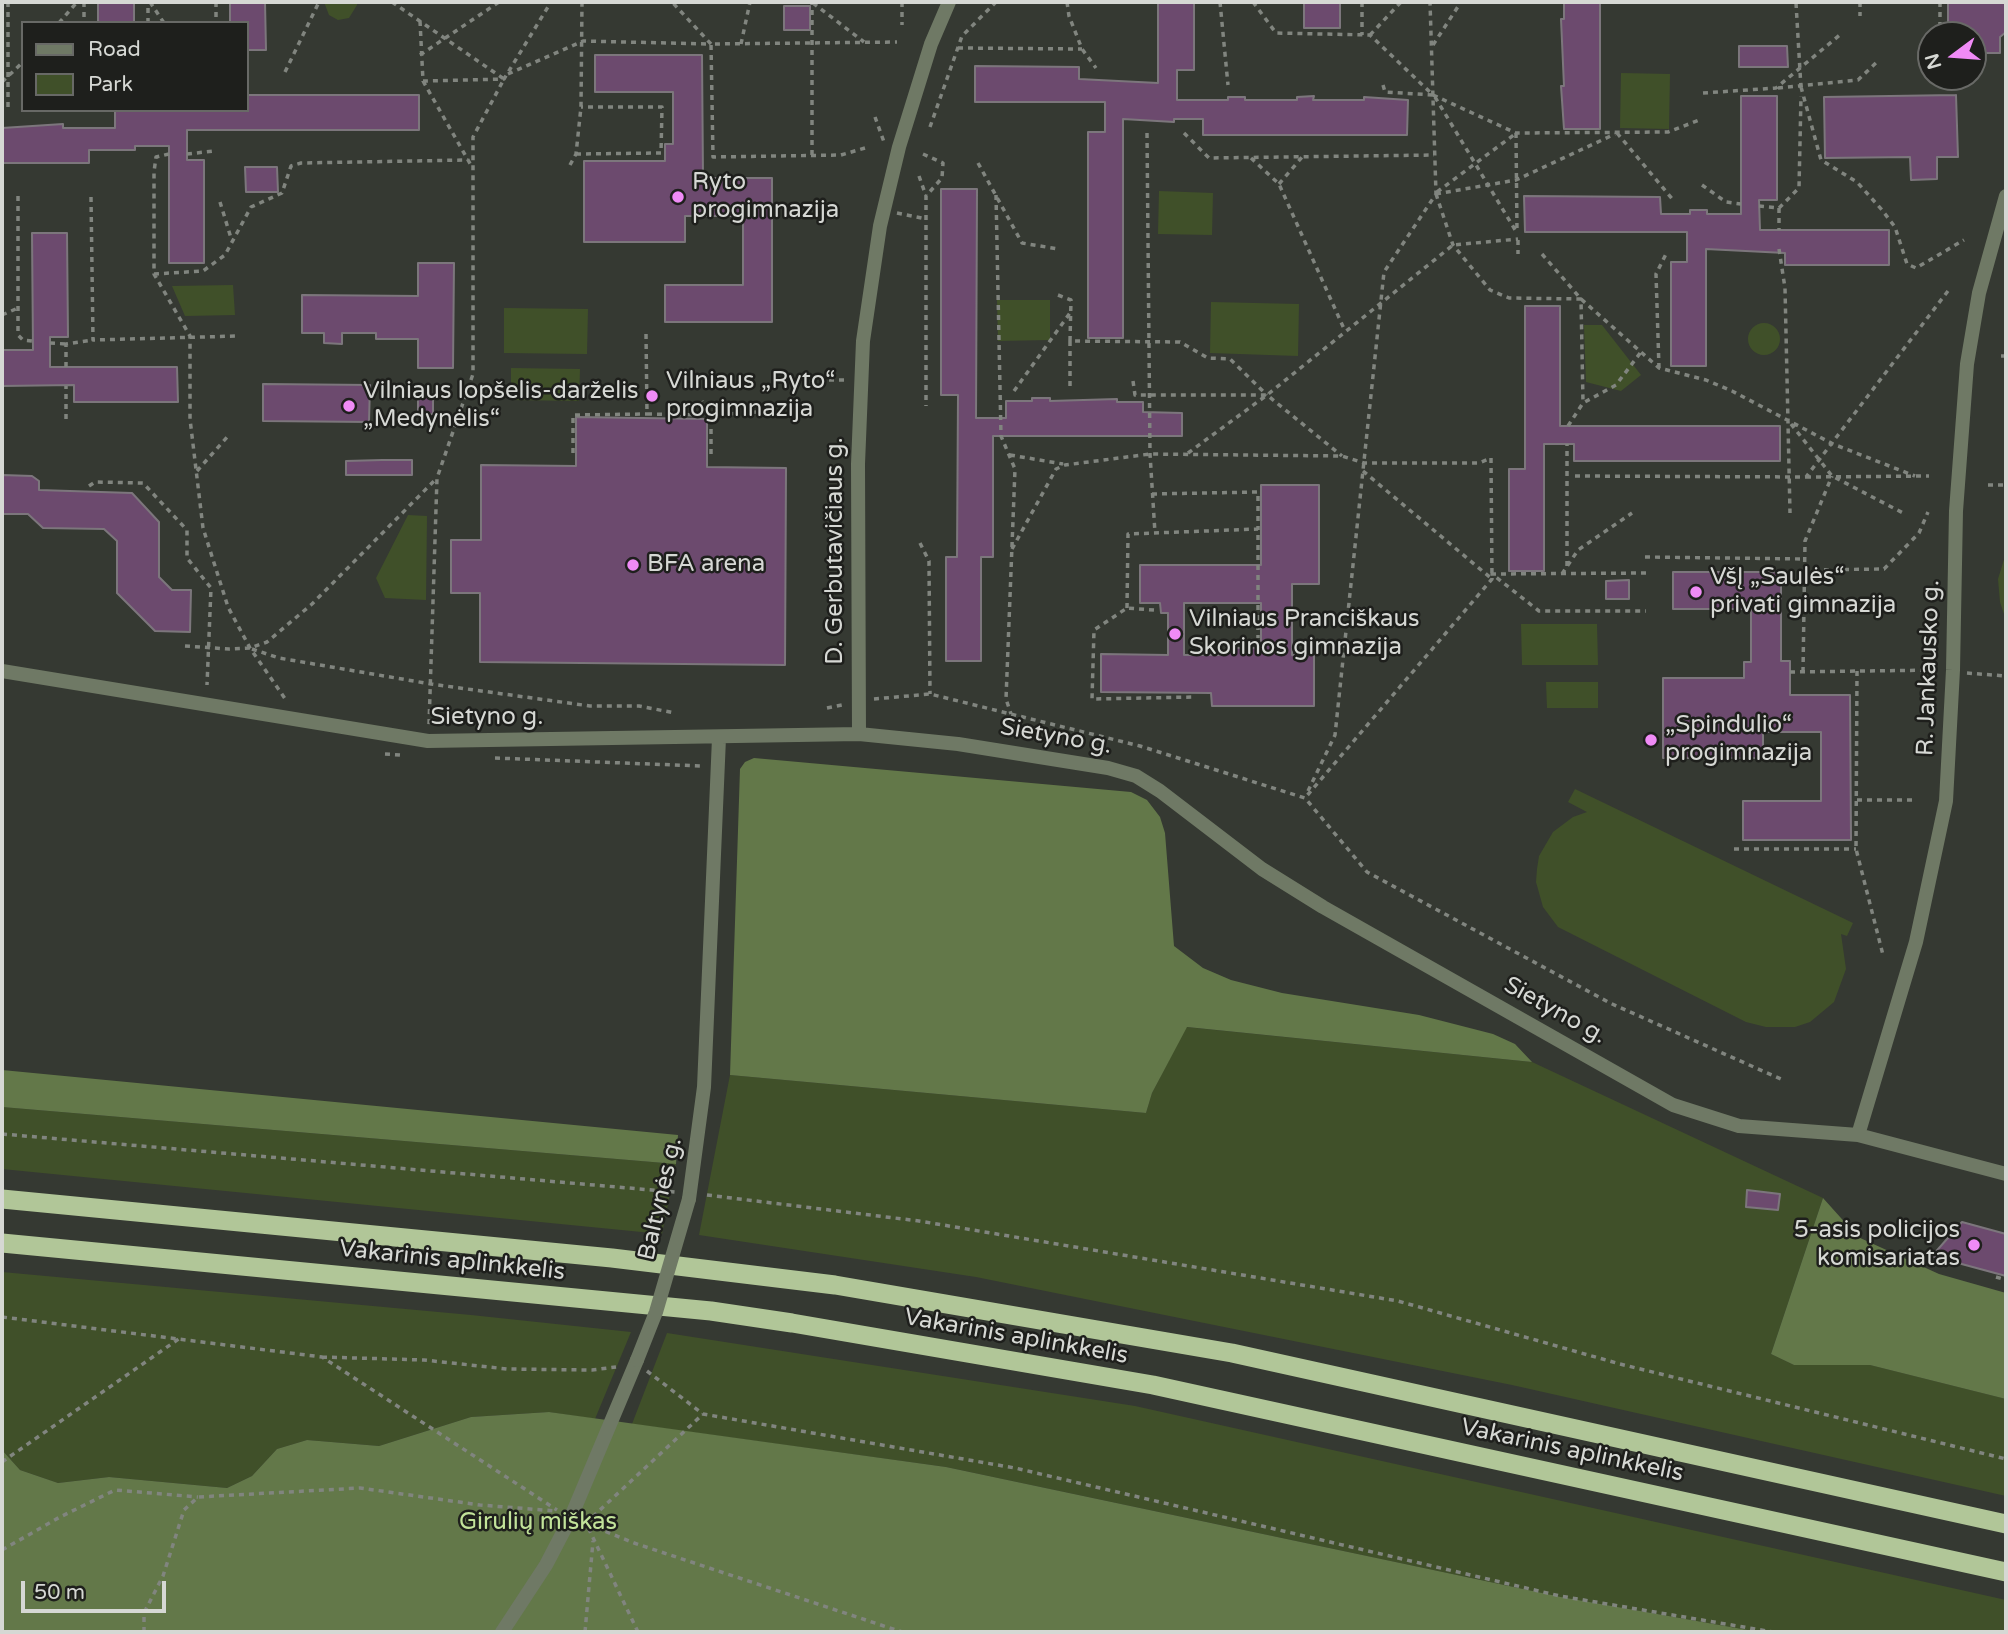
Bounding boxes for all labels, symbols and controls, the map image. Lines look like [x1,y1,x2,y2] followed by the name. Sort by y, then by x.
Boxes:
[21,21,248,112] legend
[1917,21,1987,91] north arrow
[88,37,141,62] text: Road
[1921,51,1946,72] text: N
[88,72,133,97] text: Park
[692,169,839,225] place label: Ryto progimnazija
[670,189,686,205] marker: Ryto progimnazija
[666,368,836,424] place label: Vilniaus „Ryto“ progimnazija
[363,378,639,434] place label: Vilniaus lopšelis-darželis „Medynėlis“
[644,388,660,404] marker: Vilniaus „Ryto“ progimnazija
[341,398,357,414] marker: Vilniaus lopšelis-darželis „Medynėlis“
[822,437,850,665] street label: D. Gerbutavičiaus g.
[647,551,765,579] place label: BFA arena
[625,557,641,573] marker: BFA arena
[1710,564,1896,620] place label: VšĮ „Saulės“ privati gimnazija
[1912,579,1946,757] street label: R. Jankausko g.
[1688,584,1704,600] marker: VšĮ „Saulės“ privati gimnazija
[1189,606,1420,662] place label: Vilniaus Pranciškaus Skorinos gimnazija
[1167,626,1183,642] marker: Vilniaus Pranciškaus Skorinos gimnazija
[431,704,543,732] street label: Sietyno g.
[1665,712,1812,768] place label: „Spindulio“ progimnazija
[998,713,1114,761] street label: Sietyno g.
[1643,732,1659,748] marker: „Spindulio“ progimnazija
[1499,971,1611,1051] street label: Sietyno g.
[633,1135,689,1263] street label: Baltynės g.
[1794,1217,1960,1273] place label: 5-asis policijos komisariatas
[338,1235,566,1287] street label: Vakarinis aplinkkelis
[1966,1237,1982,1253] marker: 5-asis policijos komisariatas
[902,1303,1130,1371] street label: Vakarinis aplinkkelis
[1458,1413,1686,1489] street label: Vakarinis aplinkkelis
[459,1509,617,1537] park label: Girulių miškas
[24,1568,170,1612] scale bar
[34,1580,85,1605] text: 50 m

